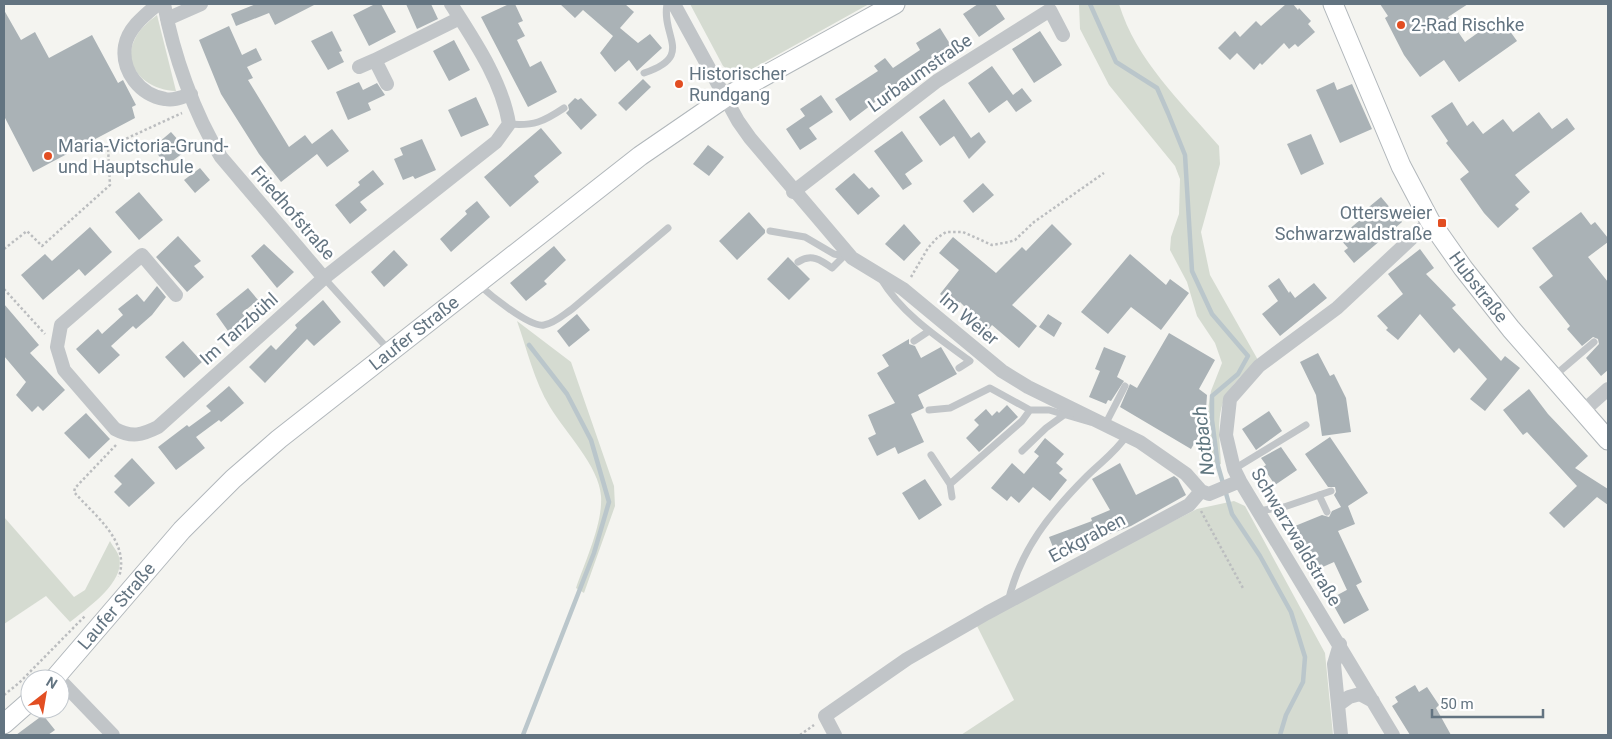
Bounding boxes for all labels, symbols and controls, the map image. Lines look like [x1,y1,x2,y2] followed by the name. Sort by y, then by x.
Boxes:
[1411,14,1524,35] place label: 2-Rad Rischke
[1395,19,1407,31] marker: 2-Rad Rischke
[864,29,976,116] street label: Lurbaumstraße
[689,63,786,105] place label: Historischer Rundgang
[673,78,685,90] marker: Historischer Rundgang
[58,135,229,177] place label: Maria-Victoria-Grund- und Hauptschule
[42,150,54,162] marker: Maria-Victoria-Grund- und Hauptschule
[247,162,340,264] street label: Friedhofstraße
[1275,202,1432,244] place label: Ottersweier Schwarzwaldstraße
[1436,217,1448,229] marker: Ottersweier Schwarzwaldstraße
[1445,248,1513,327] street label: Hubstraße
[195,288,282,369] street label: Im Tanzbühl
[936,288,1003,349] street label: Im Weier
[365,291,463,374] street label: Laufer Straße
[1188,405,1219,477] water label: Notbach
[1247,464,1346,610] street label: Schwarzwaldstraße
[1045,509,1129,566] street label: Eckgraben
[73,558,159,654] street label: Laufer Straße
[20,669,70,719] north arrow
[43,673,60,692] text: N
[1432,686,1543,718] scale bar
[1440,695,1474,713] text: 50 m

